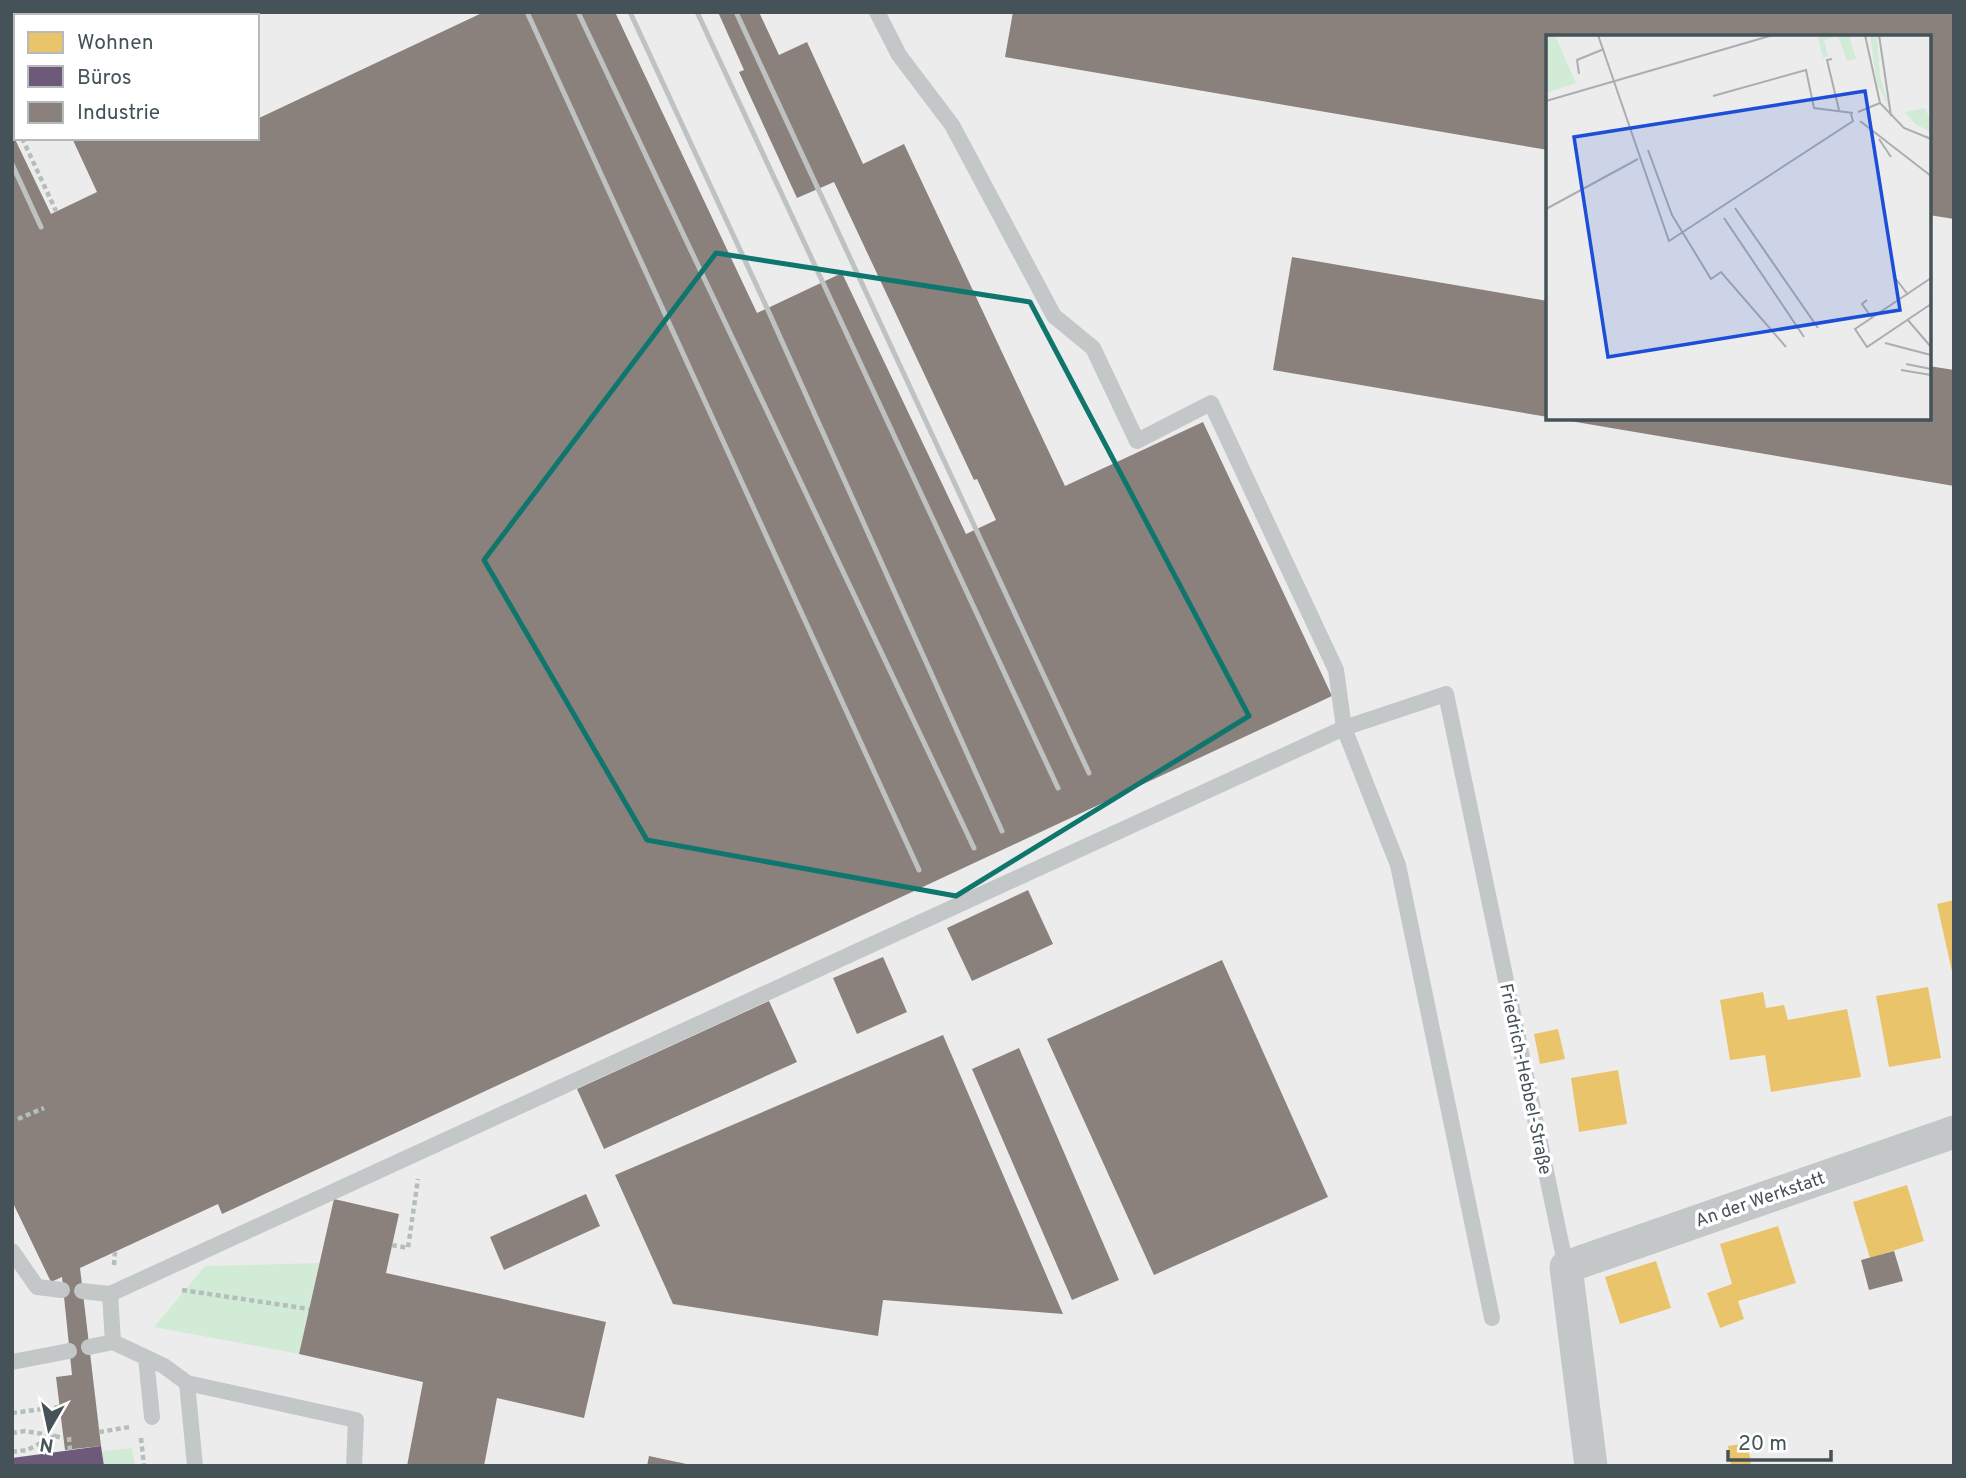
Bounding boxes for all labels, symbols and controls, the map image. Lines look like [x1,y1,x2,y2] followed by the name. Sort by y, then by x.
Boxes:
[14,14,259,140] legend
[77,30,154,57] text: Wohnen
[1546,35,1931,420] inset map
[77,65,132,92] text: Büros
[77,100,160,127] text: Industrie
[1493,982,1556,1177] street label: Friedrich-Hebbel-Straße
[1693,1167,1828,1233] street label: An der Werkstatt
[14,1394,84,1464] north arrow
[1728,1418,1831,1462] scale bar
[38,1431,55,1457] text: N
[1738,1431,1787,1458] text: 20 m

